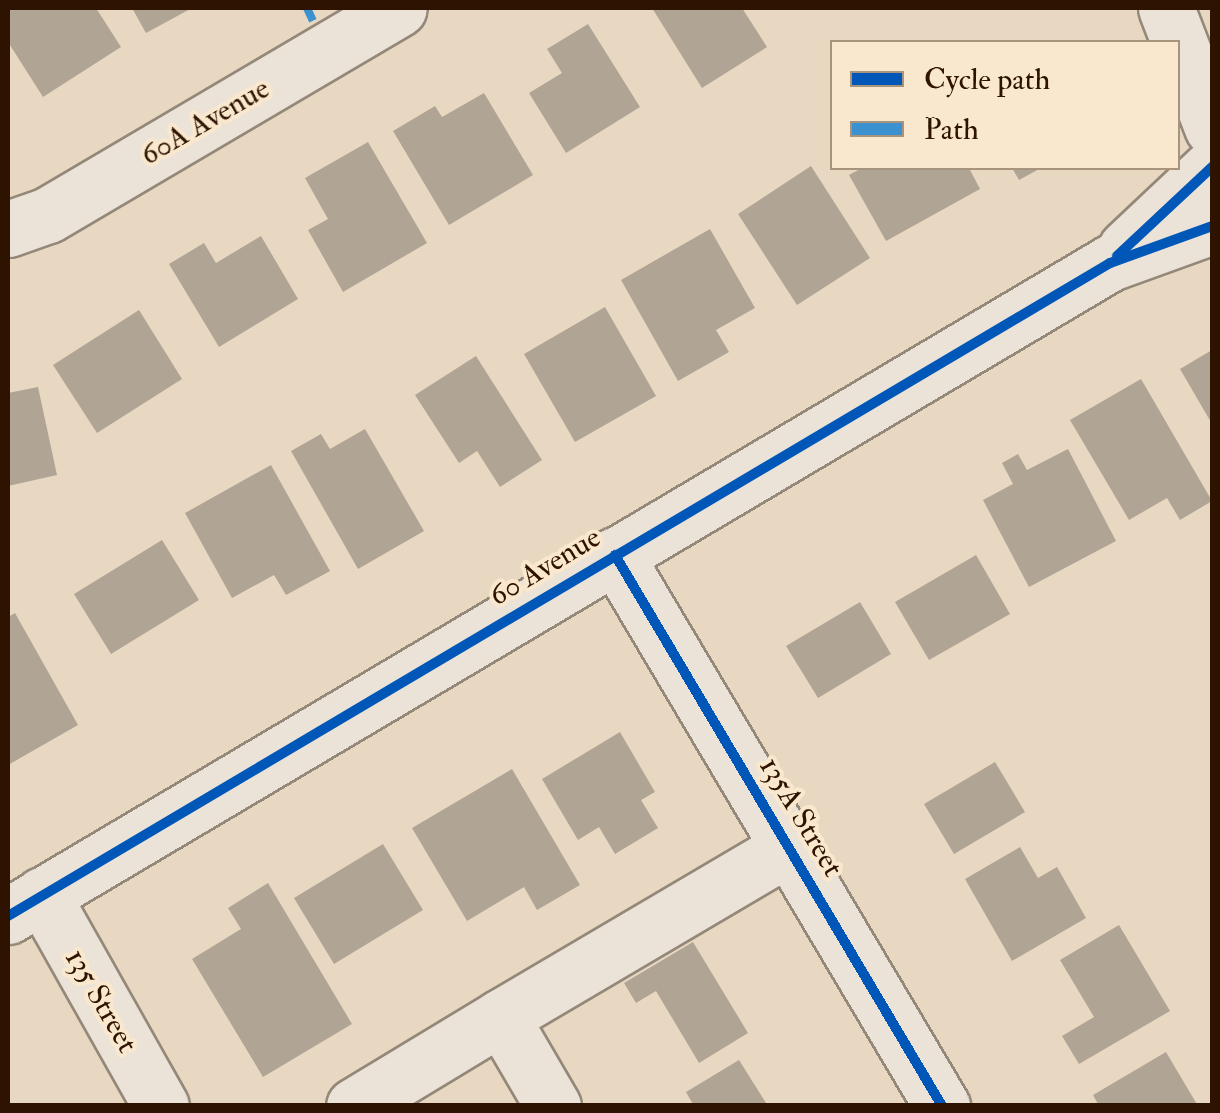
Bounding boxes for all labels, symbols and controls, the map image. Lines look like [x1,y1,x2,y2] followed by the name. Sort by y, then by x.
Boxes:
[830,40,1180,170] legend
[924,61,1050,98] text: Cycle path
[134,71,276,173] street label: 60A Avenue
[924,111,979,148] text: Path
[483,520,607,614] street label: 60 Avenue
[751,751,851,883] street label: 135A Street
[57,943,145,1059] street label: 135 Street

